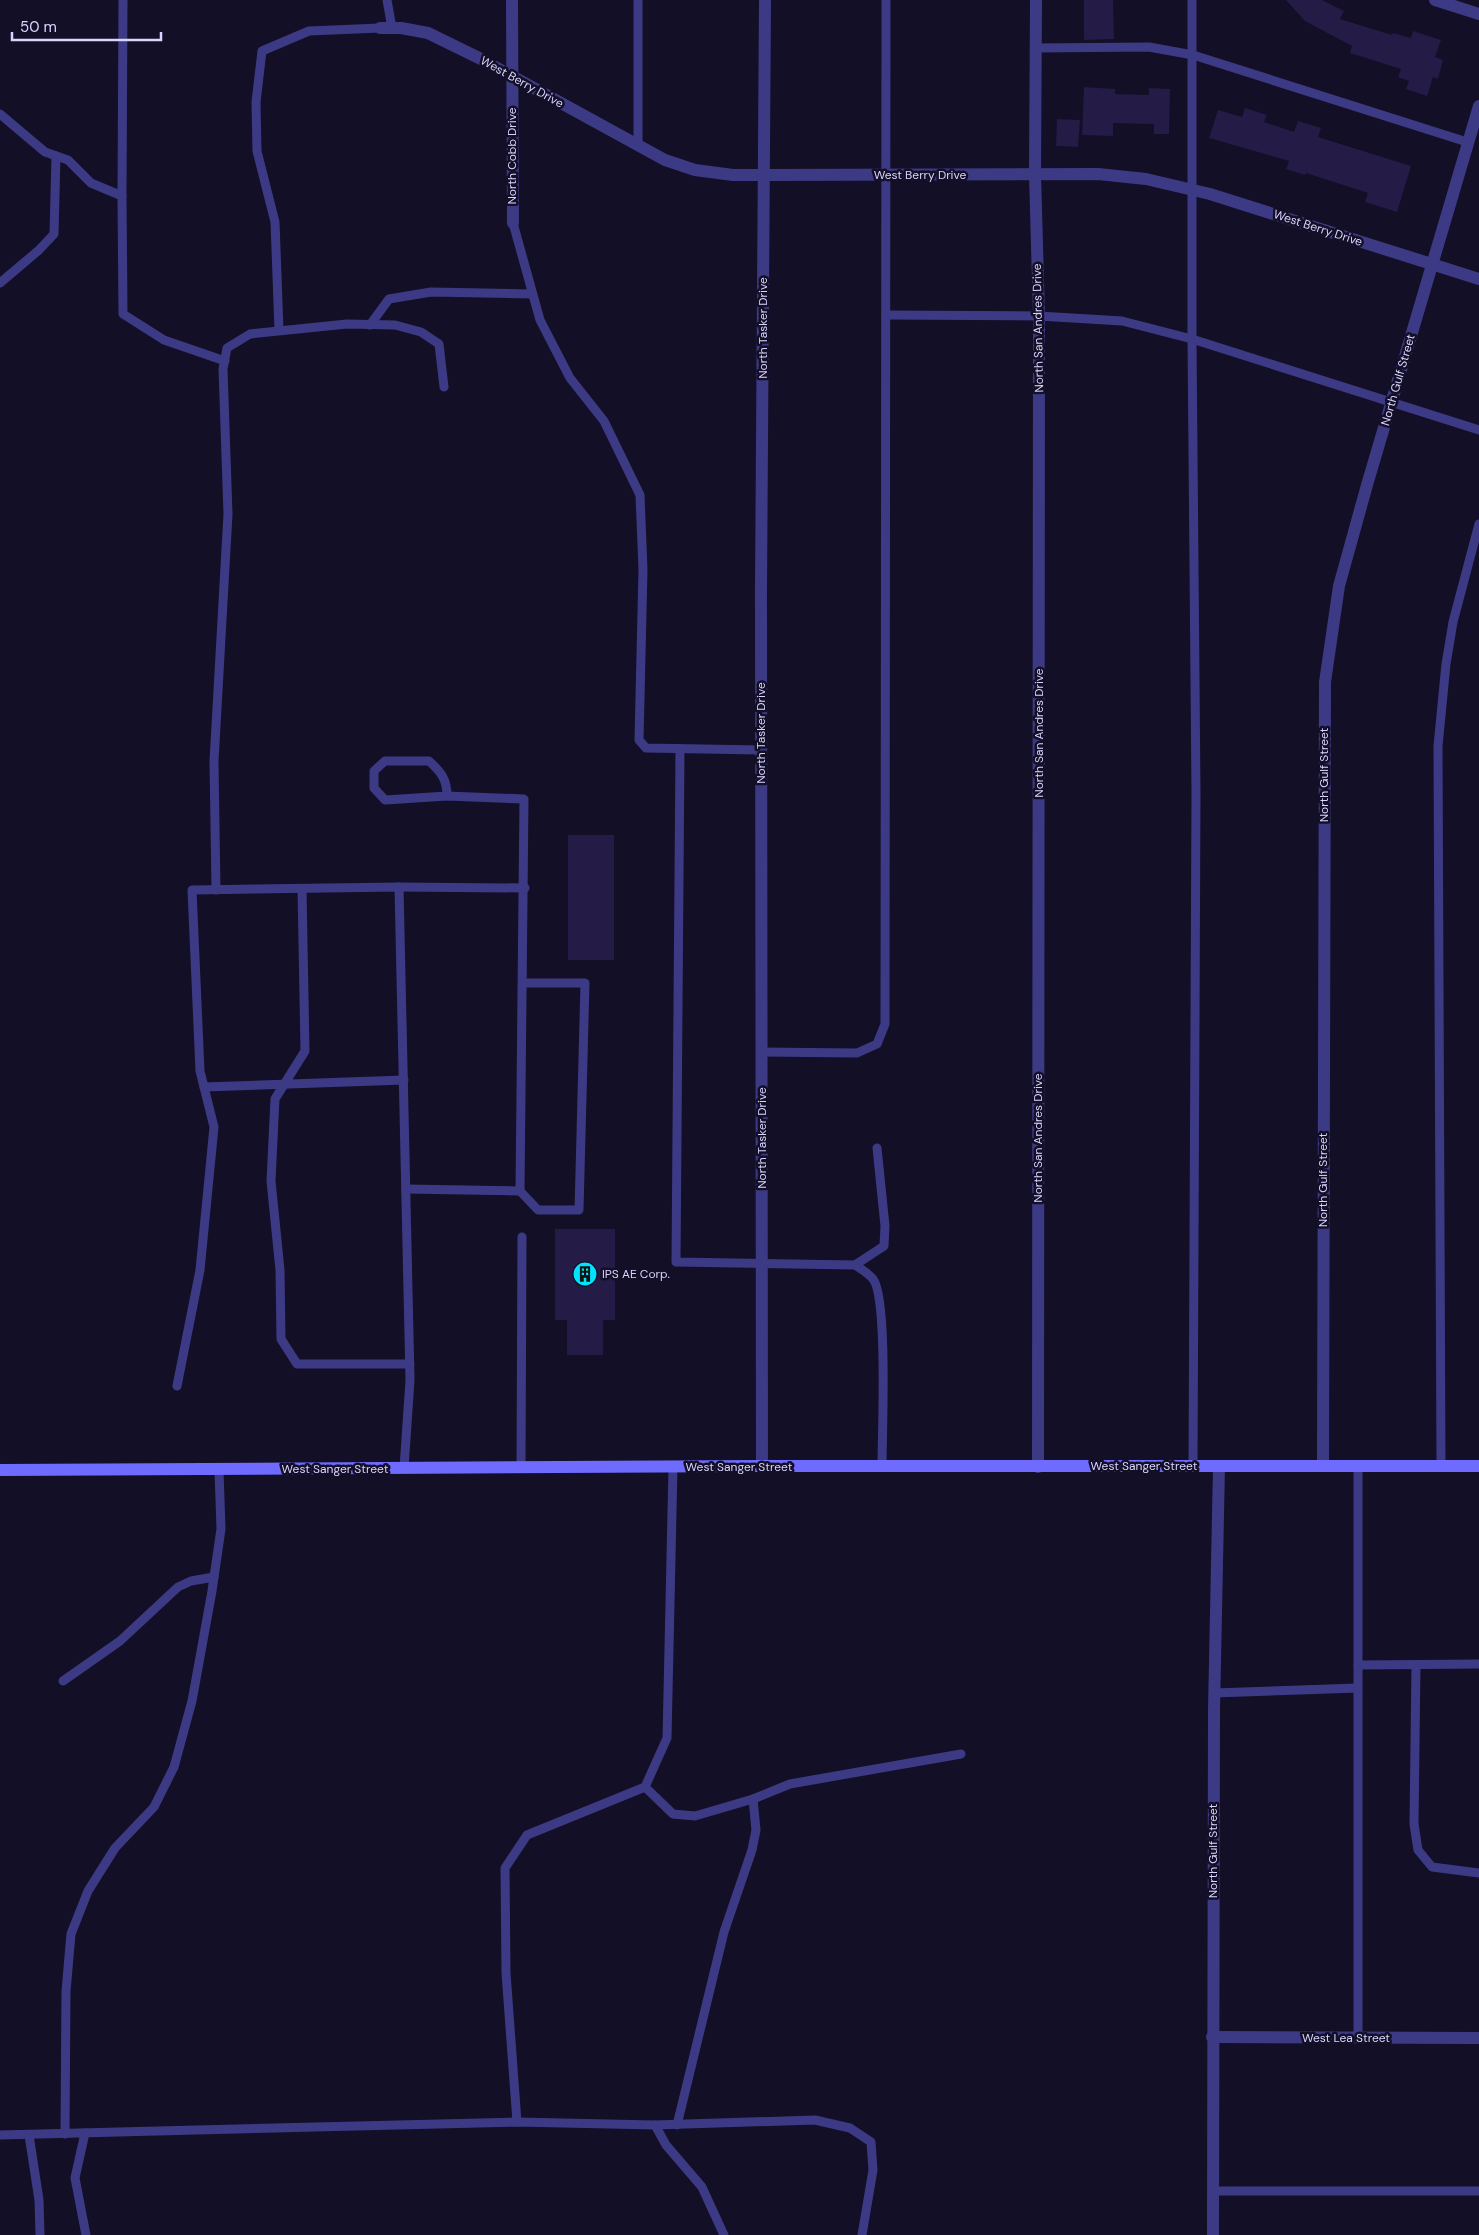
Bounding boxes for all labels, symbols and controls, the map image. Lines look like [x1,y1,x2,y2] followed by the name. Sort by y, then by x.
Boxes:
[12,10,161,42] scale bar
[20,17,57,37] text: 50 m
[478,53,567,112] street label: West Berry Drive
[504,107,520,205] street label: North Cobb Drive
[874,167,967,183] street label: West Berry Drive
[1271,206,1365,250] street label: West Berry Drive
[1029,263,1047,393] street label: North San Andres Drive
[755,277,771,379] street label: North Tasker Drive
[1377,332,1419,428] street label: North Gulf Street
[1031,668,1047,798] street label: North San Andres Drive
[753,682,769,784] street label: North Tasker Drive
[1316,727,1332,822] street label: North Gulf Street
[1030,1073,1046,1203] street label: North San Andres Drive
[754,1087,770,1189] street label: North Tasker Drive
[1315,1132,1331,1227] street label: North Gulf Street
[572,1261,598,1287] building icon: IPS AE Corp.
[602,1266,670,1282] place label: IPS AE Corp.
[1091,1458,1198,1474] street label: West Sanger Street
[686,1459,793,1475] street label: West Sanger Street
[282,1461,389,1477] street label: West Sanger Street
[1205,1803,1221,1898] street label: North Gulf Street
[1302,2030,1390,2046] street label: West Lea Street

